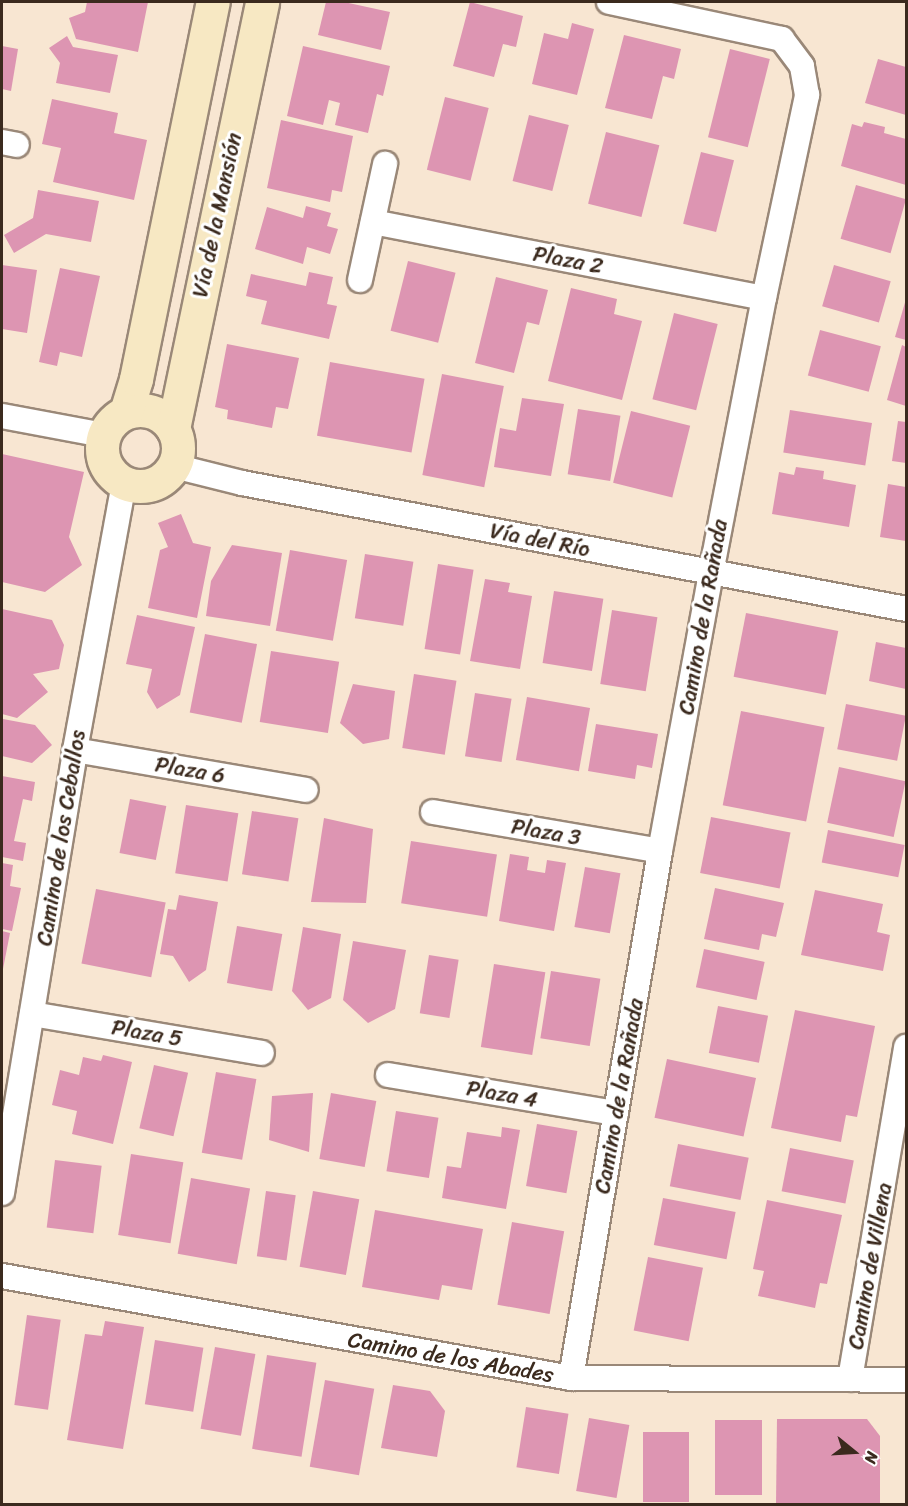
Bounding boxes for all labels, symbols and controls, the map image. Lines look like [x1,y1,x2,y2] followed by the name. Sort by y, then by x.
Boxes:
[187,130,247,300] street label: Vía de la Mansión
[531,240,605,280] street label: Plaza 2
[488,517,592,563] street label: Vía del Río
[673,517,733,717] street label: Camino de la Rañada
[31,727,91,949] street label: Camino de los Ceballos
[153,751,227,789] street label: Plaza 6
[509,813,583,851] street label: Plaza 3
[589,996,649,1196] street label: Camino de la Rañada
[110,1014,184,1052] street label: Plaza 5
[464,1075,540,1113] street label: Plaza 4
[842,1180,898,1352] street label: Camino de Villena
[346,1326,556,1388] street label: Camino de los Abades
[824,1422,884,1482] north arrow
[856,1448,887,1467] text: N

